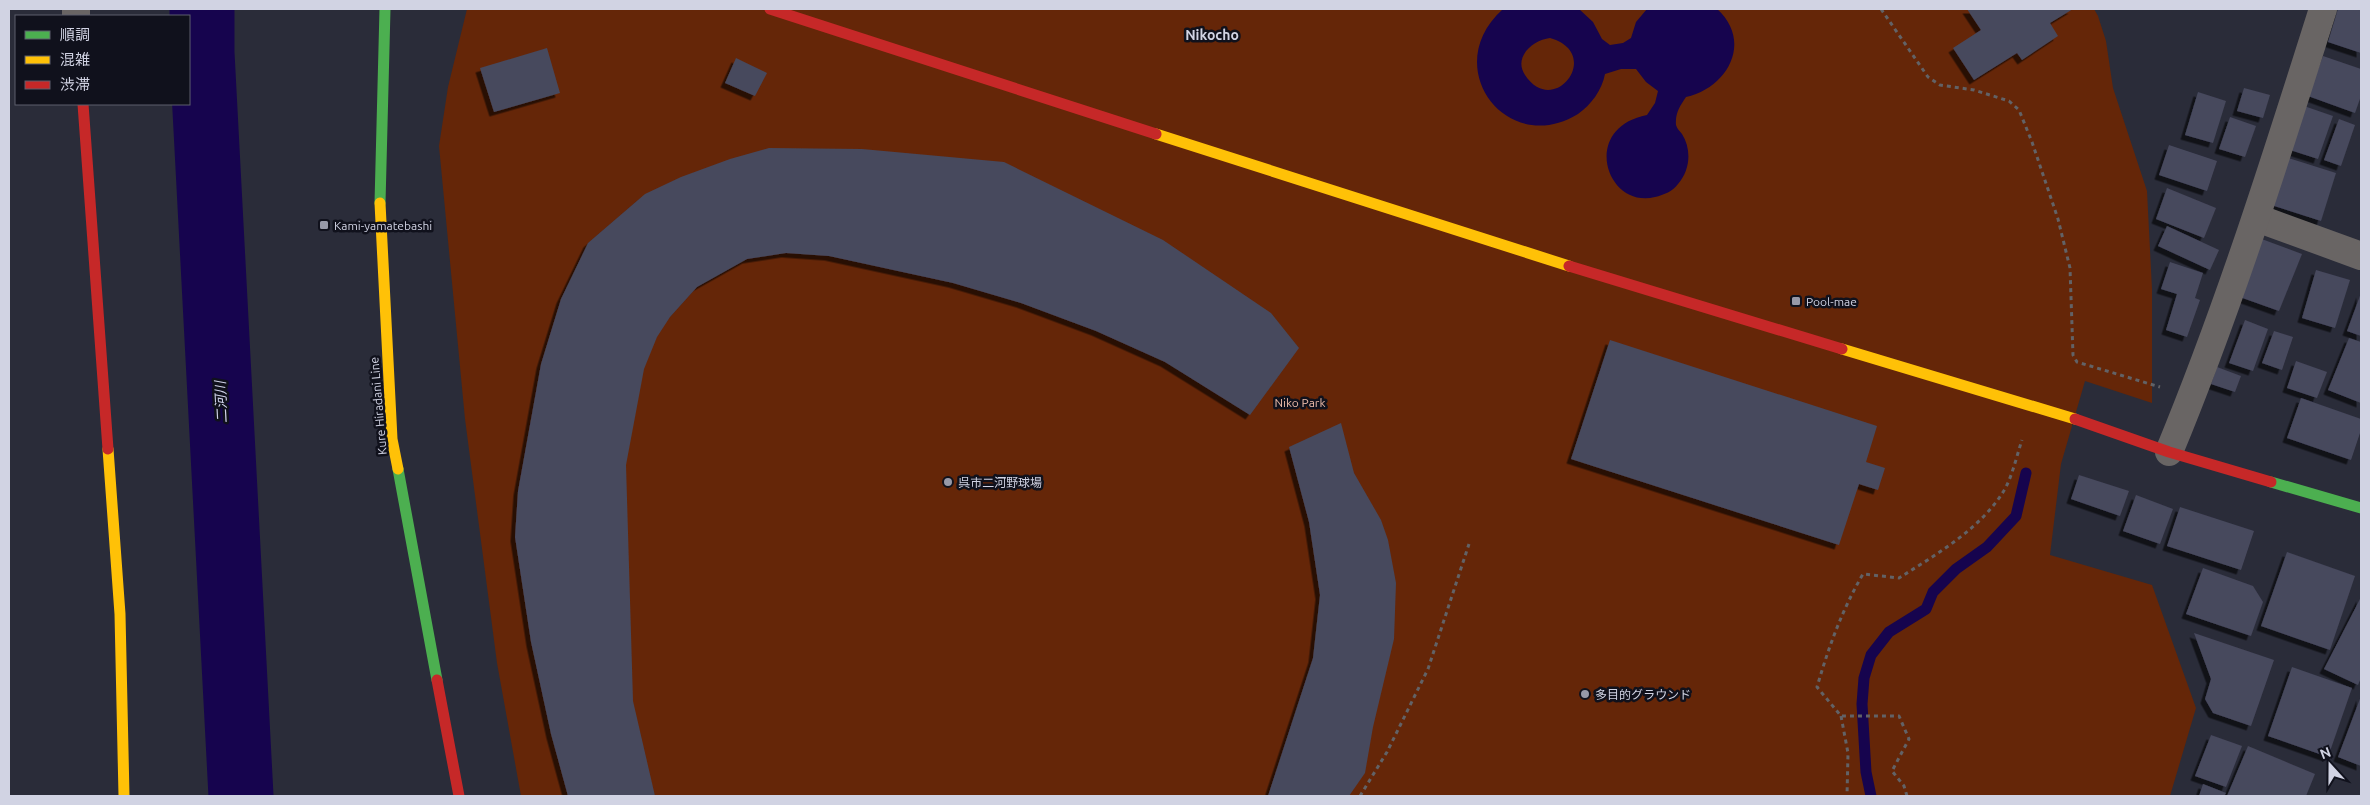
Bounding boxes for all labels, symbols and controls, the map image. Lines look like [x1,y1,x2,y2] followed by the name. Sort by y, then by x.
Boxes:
[15,15,190,105] legend
[60,26,90,43] text: 順調
[1185,27,1239,43] district label: Nikocho
[60,51,90,68] text: 混雑
[60,76,90,93] text: 渋滞
[318,219,330,231] marker: Kami-yamatebashi
[334,219,432,232] place label: Kami-yamatebashi
[1790,295,1802,307] marker: Pool-mae
[1806,295,1857,308] place label: Pool-mae
[367,357,389,455] street label: Kure Hiradani Line
[212,379,230,423] water label: 二河川
[1275,396,1325,409] park label: Niko Park
[942,476,954,488] marker: 呉市二河野球場
[958,476,1042,489] place label: 呉市二河野球場
[1579,688,1591,700] marker: 多目的グラウンド
[1595,688,1691,701] place label: 多目的グラウンド
[2305,740,2355,790] north arrow
[2318,744,2333,762] text: N

